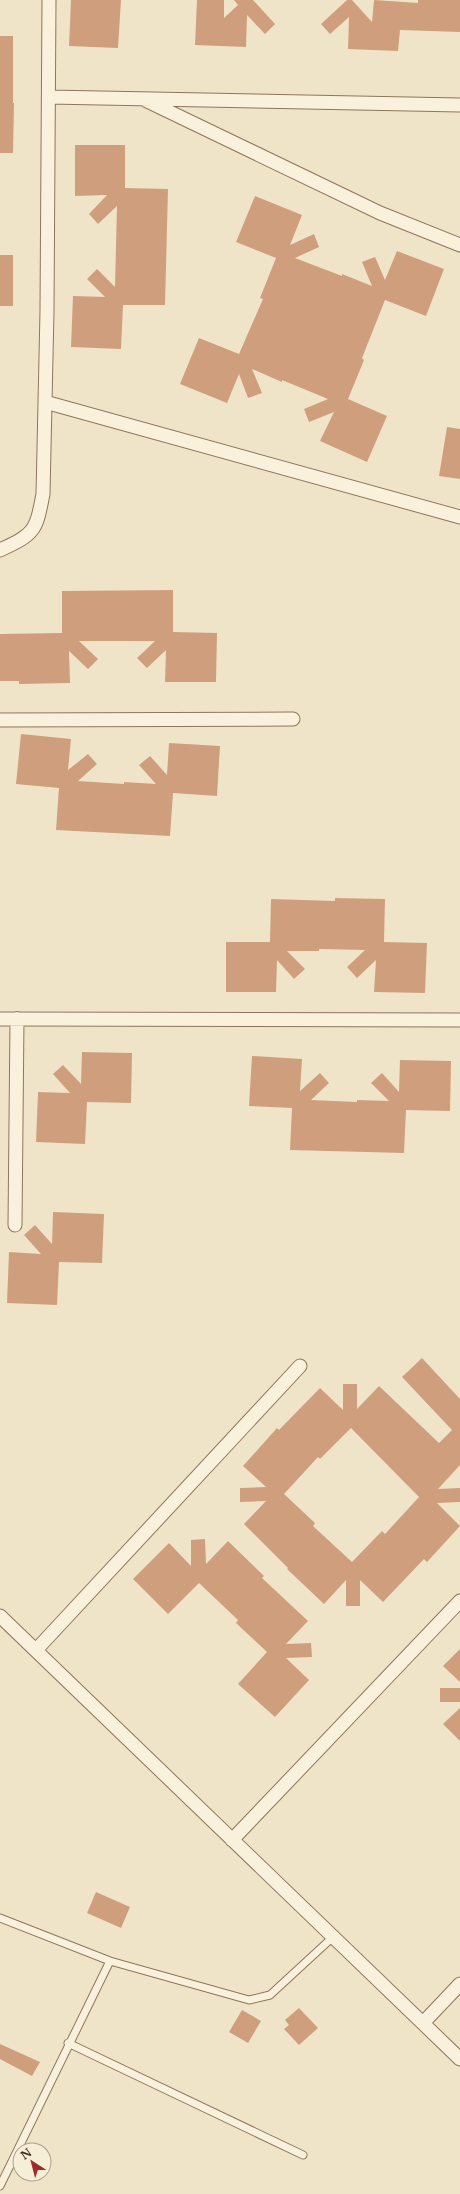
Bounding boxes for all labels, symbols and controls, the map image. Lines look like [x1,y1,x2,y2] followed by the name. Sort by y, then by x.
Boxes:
[12,2142,52,2182] north arrow
[18,2145,35,2163] text: N

